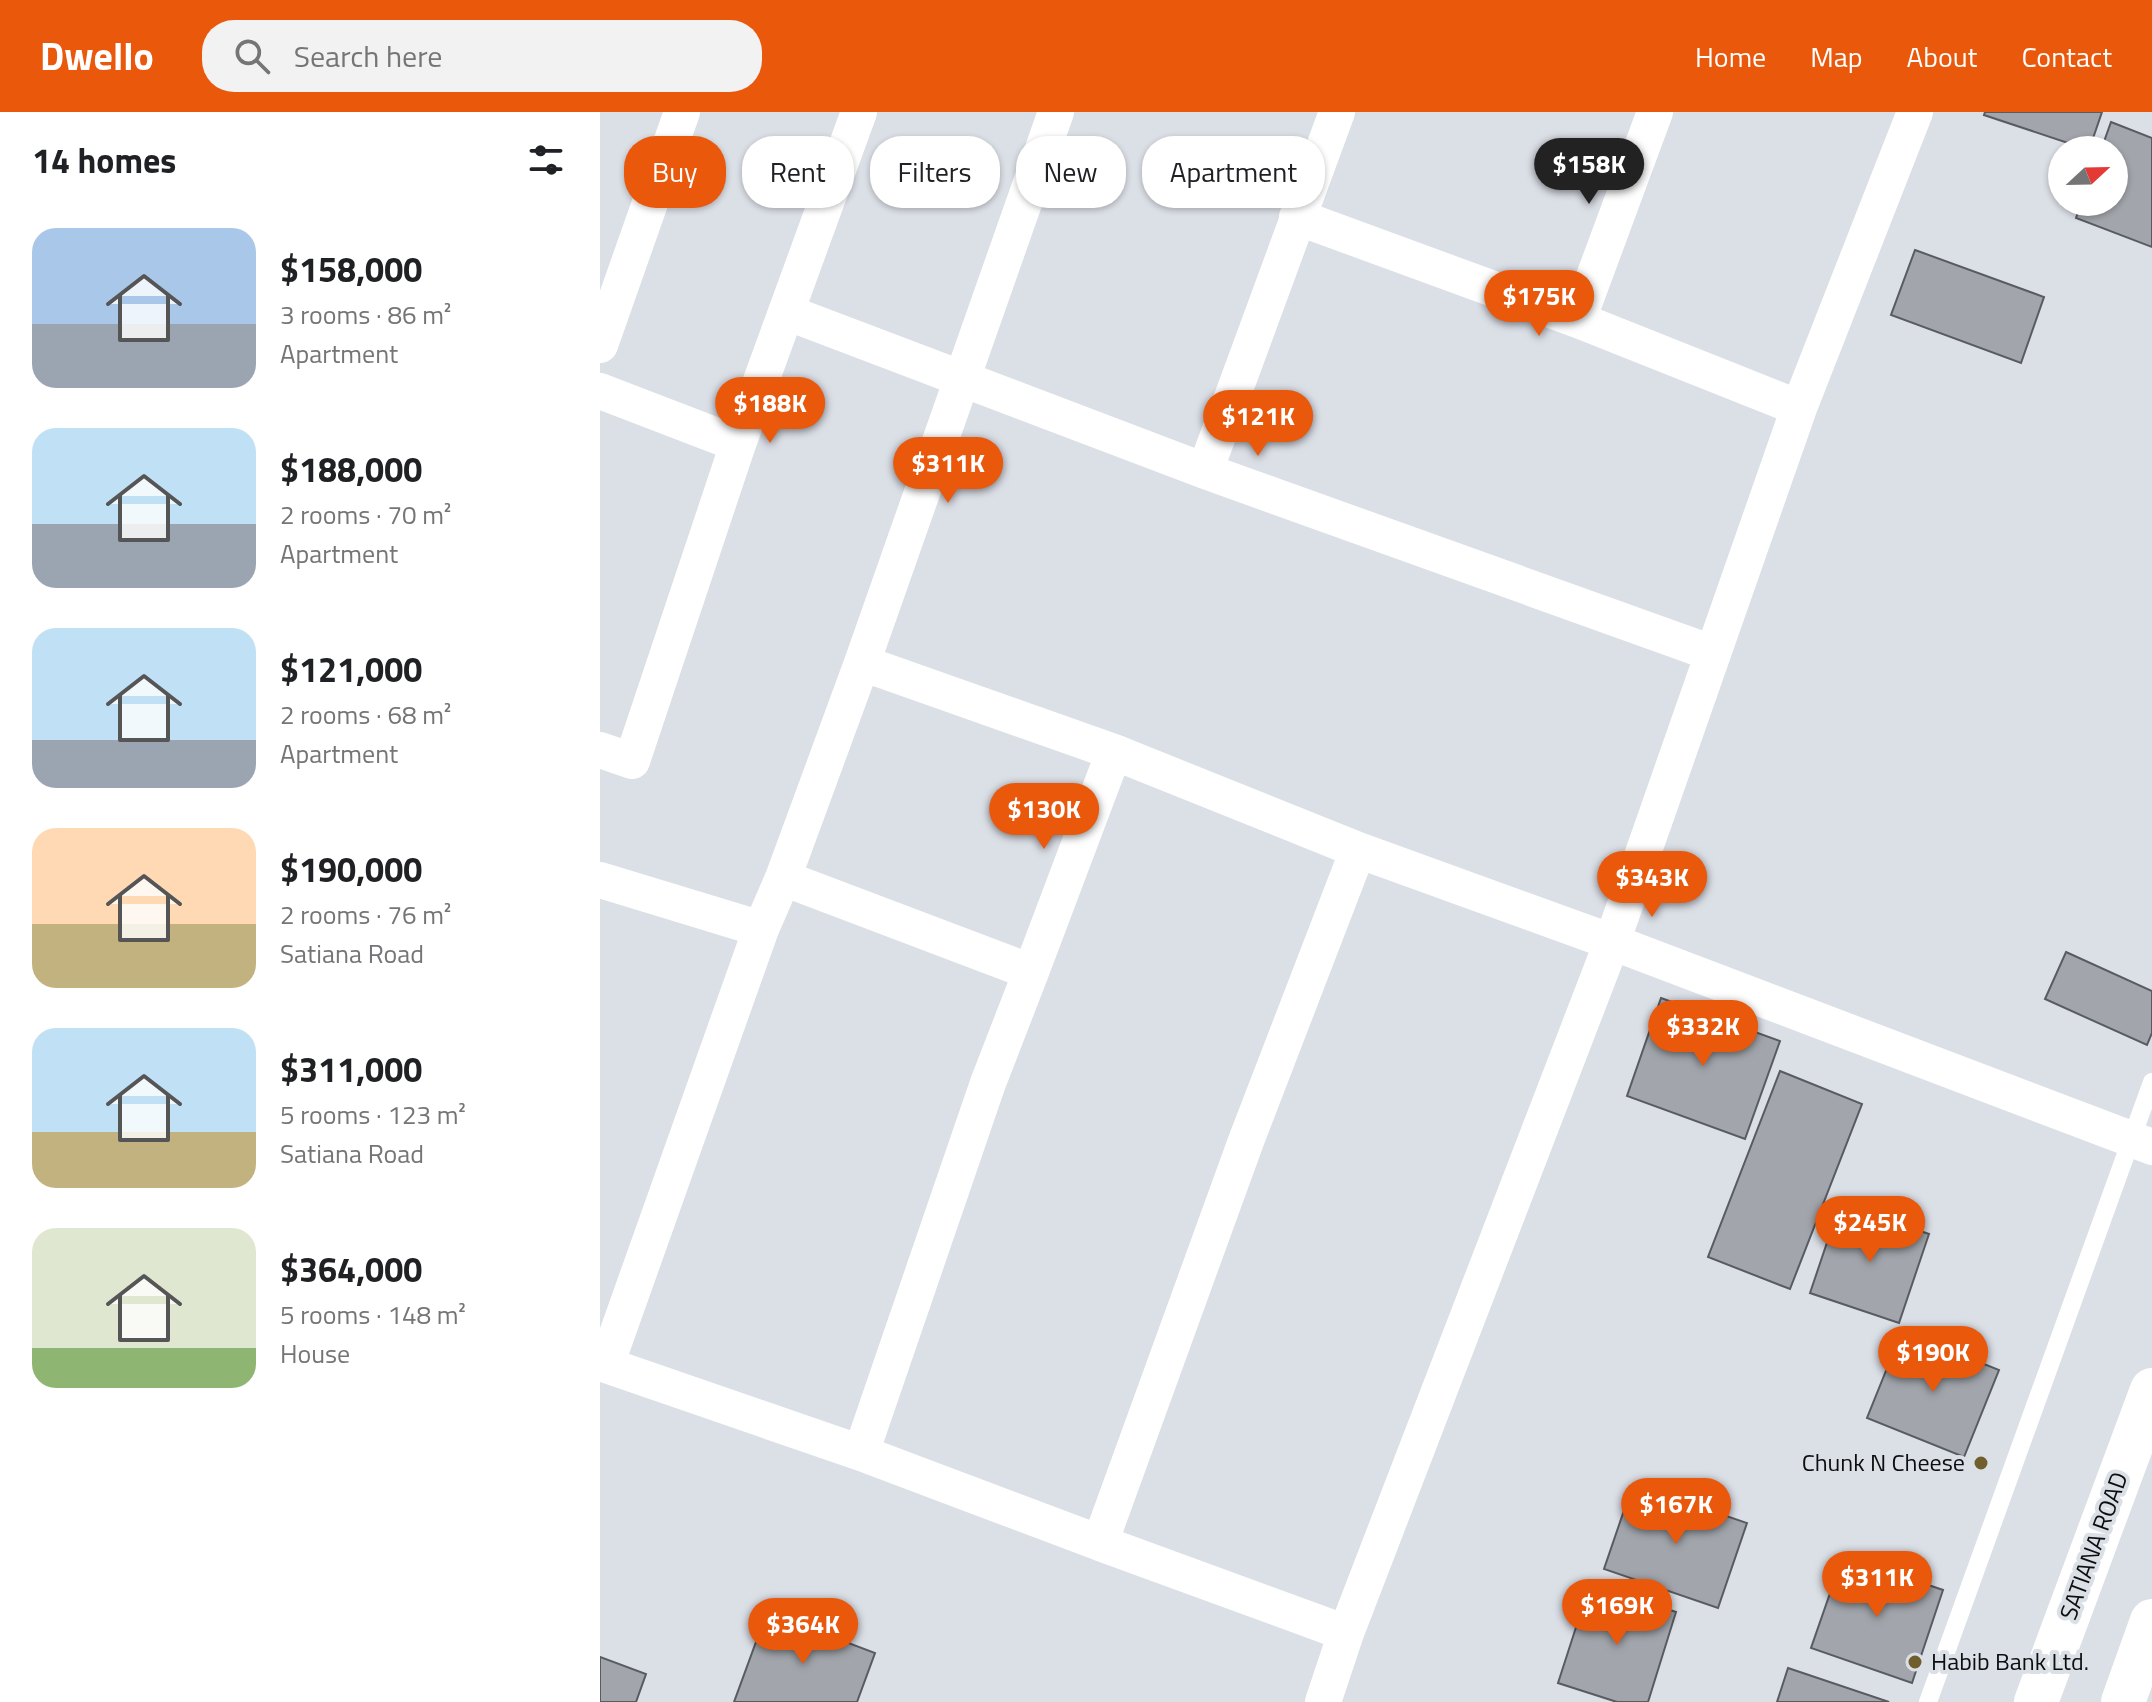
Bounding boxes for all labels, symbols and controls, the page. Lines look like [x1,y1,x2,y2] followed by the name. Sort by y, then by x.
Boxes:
[202,20,762,92] search box
[40,27,154,85] text: Dwello
[294,33,443,79] text: Search here
[230,34,274,78] icon: search
[1695,35,1766,78] text: Home
[1810,35,1863,78] text: Map
[1907,35,1977,78] text: About
[2021,35,2112,78] text: Contact
[32,134,176,186] text: 14 homes
[624,136,726,208] chip: Buy
[742,136,854,208] chip: Rent
[870,136,1000,208] chip: Filters
[1016,136,1126,208] chip: New
[1142,136,1325,208] chip: Apartment
[2048,136,2128,216] north arrow
[2048,136,2128,216] map controls
[524,138,568,182] icon: filters
[1533,138,1645,206] pin: $158K
[1552,144,1626,183] text: $158K
[280,243,422,295] text: $158,000
[96,260,192,356] icon: home
[1483,270,1595,338] pin: $175K
[1502,276,1576,315] text: $175K
[280,295,451,334] text: 3 rooms · 86 m²
[280,334,398,373] text: Apartment
[714,377,826,445] pin: $188K
[733,383,807,422] text: $188K
[1202,390,1314,458] pin: $121K
[1221,396,1295,435] text: $121K
[892,437,1004,505] pin: $311K
[280,443,422,495] text: $188,000
[911,443,985,482] text: $311K
[96,460,192,556] icon: home
[280,495,451,534] text: 2 rooms · 70 m²
[280,534,398,573] text: Apartment
[280,643,422,695] text: $121,000
[96,660,192,756] icon: home
[280,695,451,734] text: 2 rooms · 68 m²
[280,734,398,773] text: Apartment
[988,783,1100,851] pin: $130K
[1007,789,1081,828] text: $130K
[280,843,422,895] text: $190,000
[1596,851,1708,919] pin: $343K
[1615,857,1689,896] text: $343K
[96,860,192,956] icon: home
[280,895,451,934] text: 2 rooms · 76 m²
[280,934,424,973] text: Satiana Road
[1647,1000,1759,1068] pin: $332K
[1666,1006,1740,1045] text: $332K
[280,1043,422,1095] text: $311,000
[96,1060,192,1156] icon: home
[280,1095,466,1134] text: 5 rooms · 123 m²
[280,1134,424,1173] text: Satiana Road
[1814,1196,1926,1264] pin: $245K
[1833,1202,1907,1241] text: $245K
[280,1243,422,1295] text: $364,000
[96,1260,192,1356] icon: home
[280,1295,466,1334] text: 5 rooms · 148 m²
[1877,1326,1989,1394] pin: $190K
[1896,1332,1970,1371] text: $190K
[280,1334,350,1373] text: House
[1802,1444,1965,1480] place label: Chunk N Cheese
[1972,1454,1990,1472] marker: Chunk N Cheese
[2050,1467,2136,1625] street label: SATIANA ROAD
[1620,1478,1732,1546] pin: $167K
[1639,1484,1713,1523] text: $167K
[1821,1551,1933,1619] pin: $311K
[1840,1557,1914,1596] text: $311K
[1561,1579,1673,1647] pin: $169K
[1580,1585,1654,1624] text: $169K
[747,1598,859,1666] pin: $364K
[766,1604,840,1643] text: $364K
[1931,1643,2089,1679] place label: Habib Bank Ltd.
[1906,1653,1924,1671] marker: Habib Bank Ltd.

